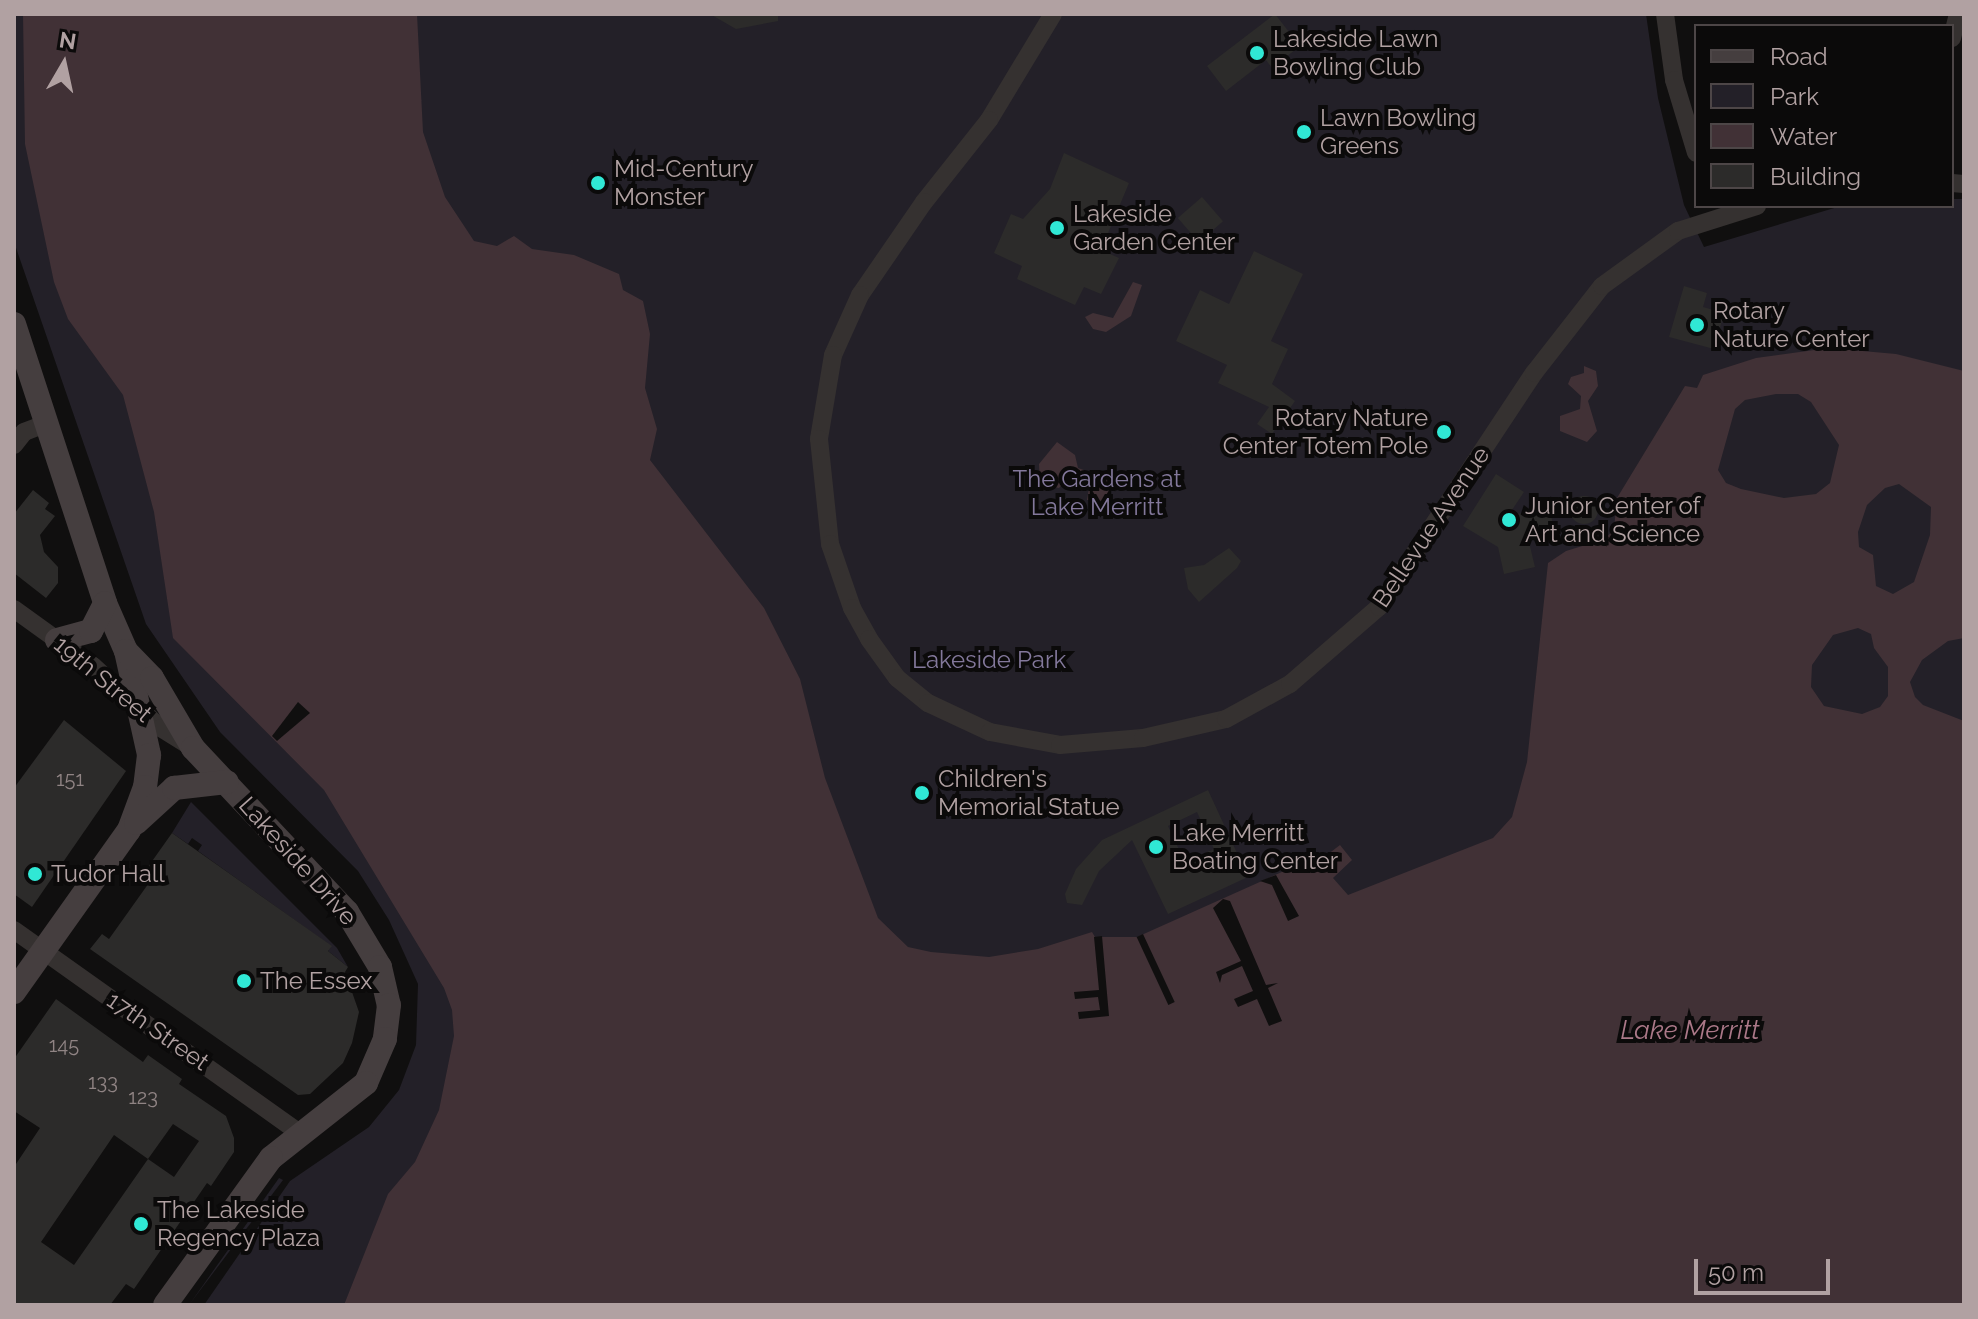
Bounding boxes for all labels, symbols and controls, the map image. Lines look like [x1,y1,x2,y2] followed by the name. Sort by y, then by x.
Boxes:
[24,24,104,104] north arrow
[1694,24,1954,208] legend
[1273,25,1438,81] place label: Lakeside Lawn Bowling Club
[57,26,78,54] text: N
[1770,42,1828,71] text: Road
[1248,44,1266,62] marker: Lakeside Lawn Bowling Club
[1770,82,1819,111] text: Park
[1320,104,1476,160] place label: Lawn Bowling Greens
[1770,122,1837,151] text: Water
[1295,123,1313,141] marker: Lawn Bowling Greens
[614,155,753,211] place label: Mid-Century Monster
[1770,162,1861,191] text: Building
[589,174,607,192] marker: Mid-Century Monster
[1073,200,1235,256] place label: Lakeside Garden Center
[1048,219,1066,237] marker: Lakeside Garden Center
[1713,297,1870,353] place label: Rotary Nature Center
[1688,316,1706,334] marker: Rotary Nature Center
[1221,404,1428,460] place label: Rotary Nature Center Totem Pole
[1435,423,1453,441] marker: Rotary Nature Center Totem Pole
[1366,441,1496,613] street label: Bellevue Avenue
[1013,465,1181,521] park label: The Gardens at Lake Merritt
[1525,492,1702,548] place label: Junior Center of Art and Science
[1500,511,1518,529] marker: Junior Center of Art and Science
[48,630,158,728] street label: 19th Street
[912,646,1066,674] park label: Lakeside Park
[938,765,1120,821] place label: Children's Memorial Statue
[56,767,84,791] house number: 151
[913,784,931,802] marker: Children's Memorial Statue
[233,791,363,931] street label: Lakeside Drive
[1172,819,1338,875] place label: Lake Merritt Boating Center
[1147,838,1165,856] marker: Lake Merritt Boating Center
[51,860,165,888] place label: Tudor Hall
[26,865,44,883] marker: Tudor Hall
[260,967,372,995] place label: The Essex
[235,972,253,990] marker: The Essex
[102,985,214,1077] street label: 17th Street
[1620,1015,1760,1047] water label: Lake Merritt
[49,1033,79,1057] house number: 145
[88,1070,118,1094] house number: 133
[128,1085,158,1109] house number: 123
[157,1196,321,1252] place label: The Lakeside Regency Plaza
[132,1215,150,1233] marker: The Lakeside Regency Plaza
[1698,1243,1834,1293] scale bar
[1708,1258,1764,1287] text: 50 m

